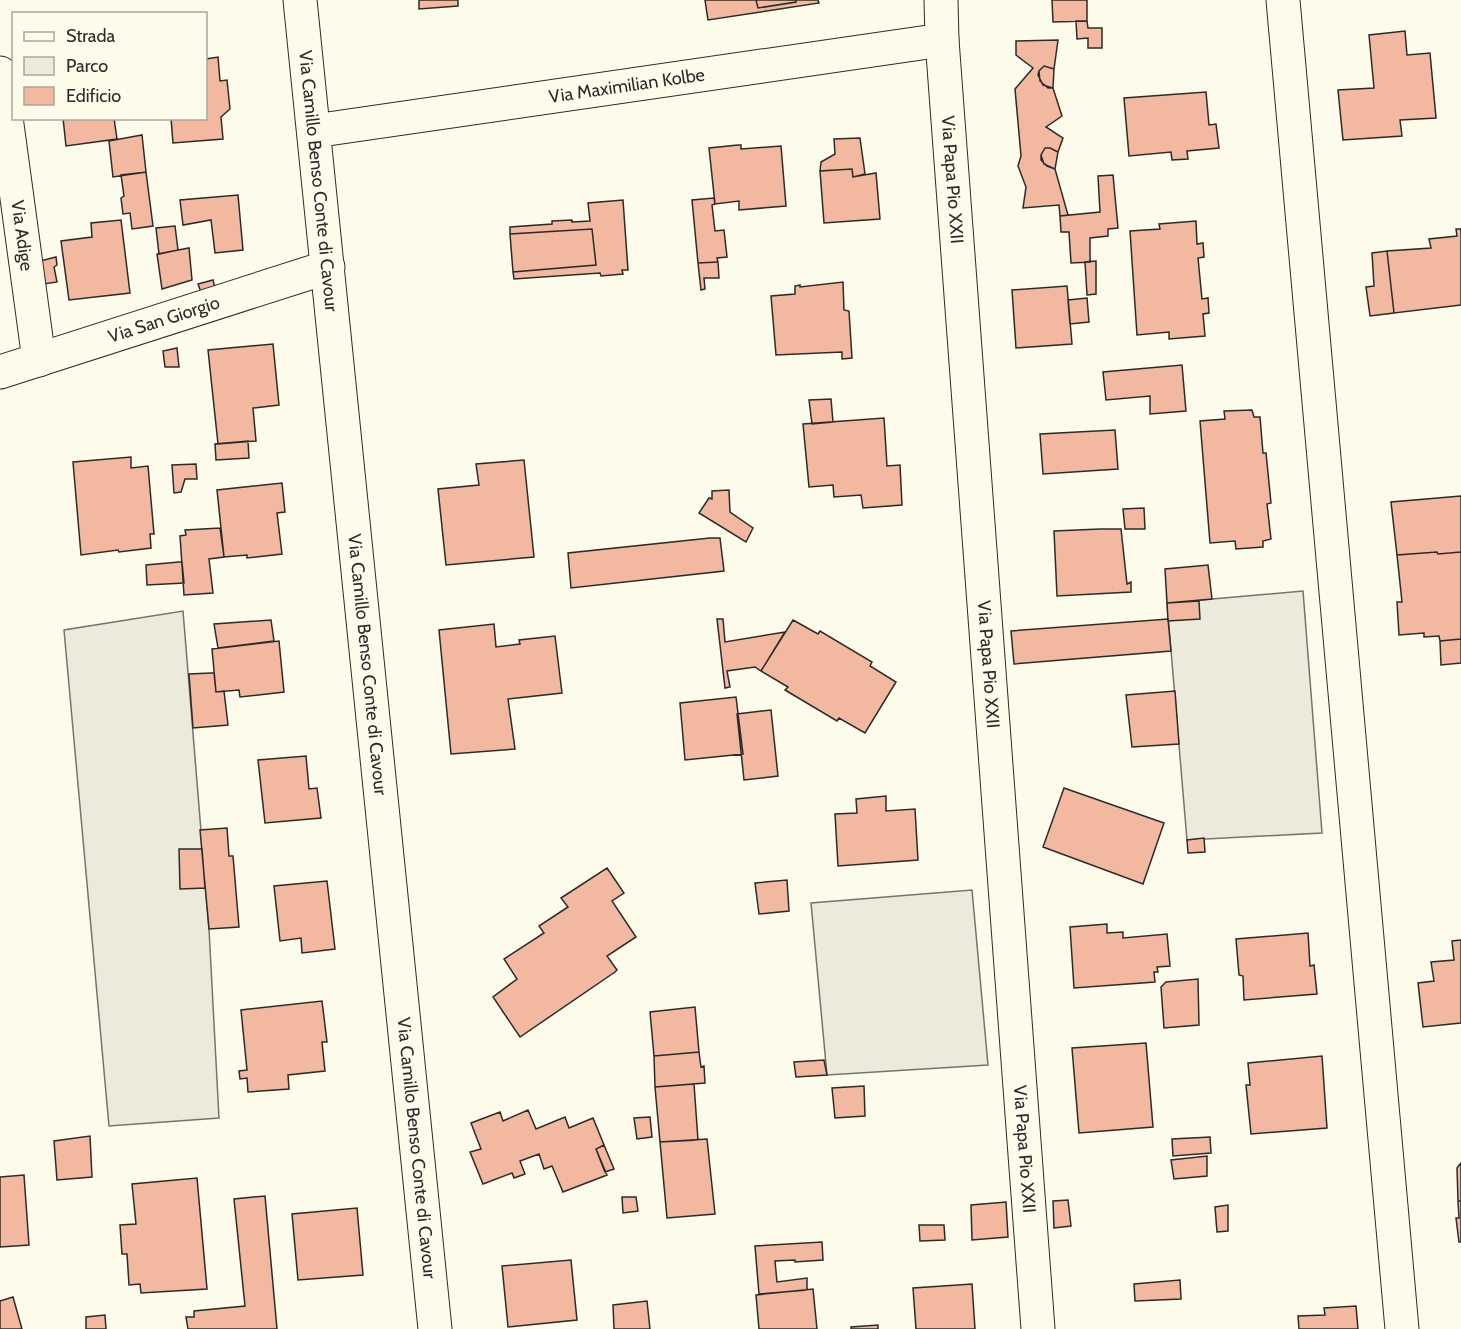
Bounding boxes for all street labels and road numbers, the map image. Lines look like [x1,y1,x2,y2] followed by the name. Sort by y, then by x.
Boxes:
[294,49,343,313] street label: Via Camillo Benso Conte di Cavour
[547,64,706,108] street label: Via Maximilian Kolbe
[937,115,968,244] street label: Via Papa Pio XXII
[6,199,38,272] street label: Via Adige
[105,291,222,348] street label: Via San Giorgio
[343,533,392,797] street label: Via Camillo Benso Conte di Cavour
[973,599,1004,729] street label: Via Papa Pio XXII
[392,1016,441,1280] street label: Via Camillo Benso Conte di Cavour
[1009,1084,1040,1214] street label: Via Papa Pio XXII

